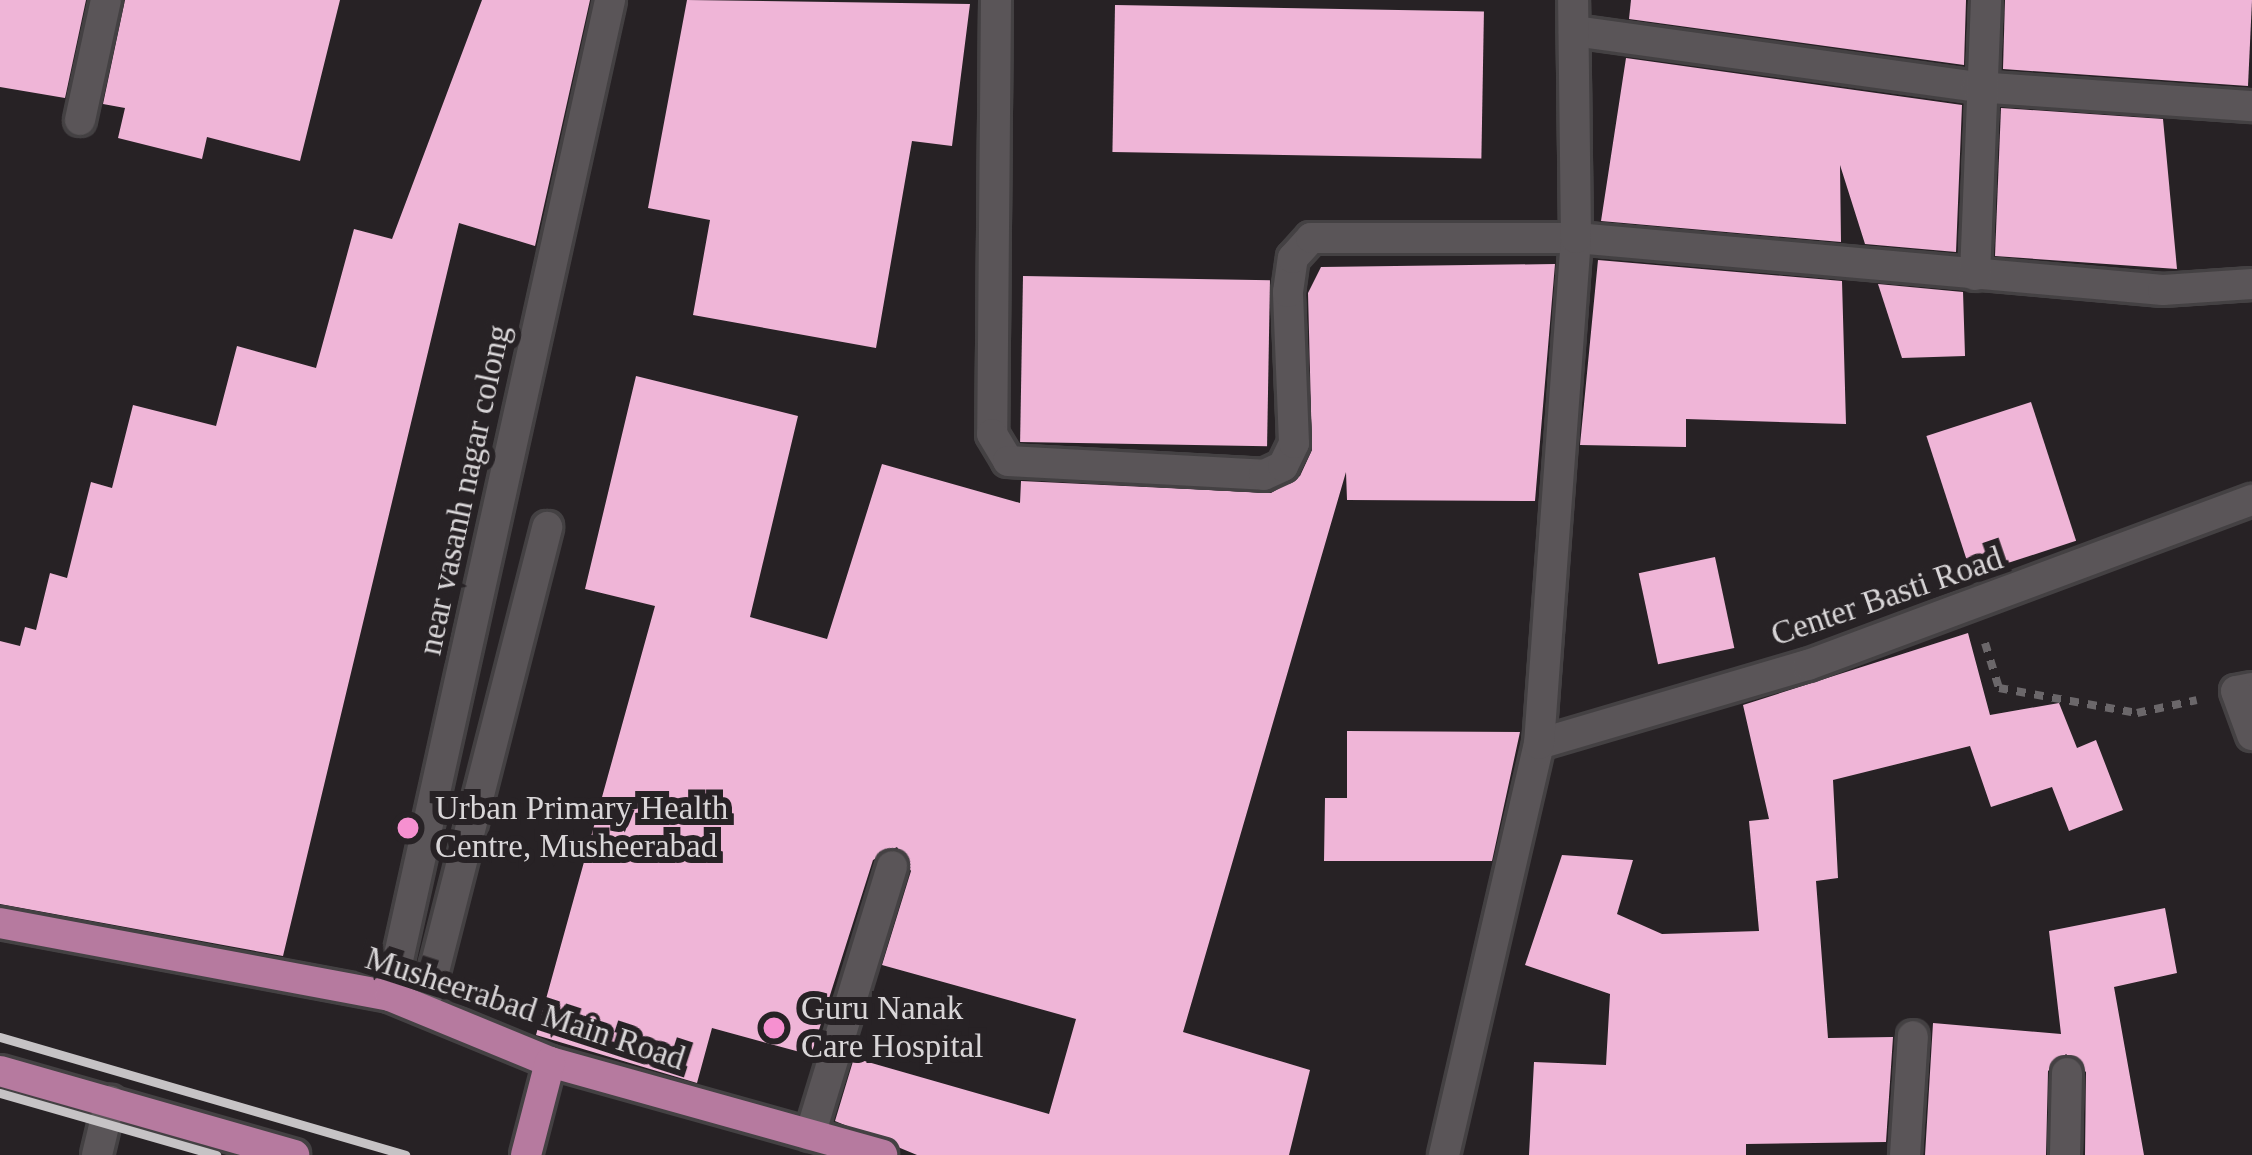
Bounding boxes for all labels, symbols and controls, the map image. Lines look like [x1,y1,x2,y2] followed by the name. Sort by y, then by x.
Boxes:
[411,321,519,659] street label: near vasanh nagar colong
[1766,539,2008,655] street label: Center Basti Road
[435,789,728,867] place label: Urban Primary Health Centre, Musheerabad
[392,812,424,844] marker: Urban Primary Health Centre, Musheerabad
[360,939,690,1079] street label: Musheerabad Main Road
[801,989,983,1067] place label: Guru Nanak Care Hospital
[758,1012,790,1044] marker: Guru Nanak Care Hospital

